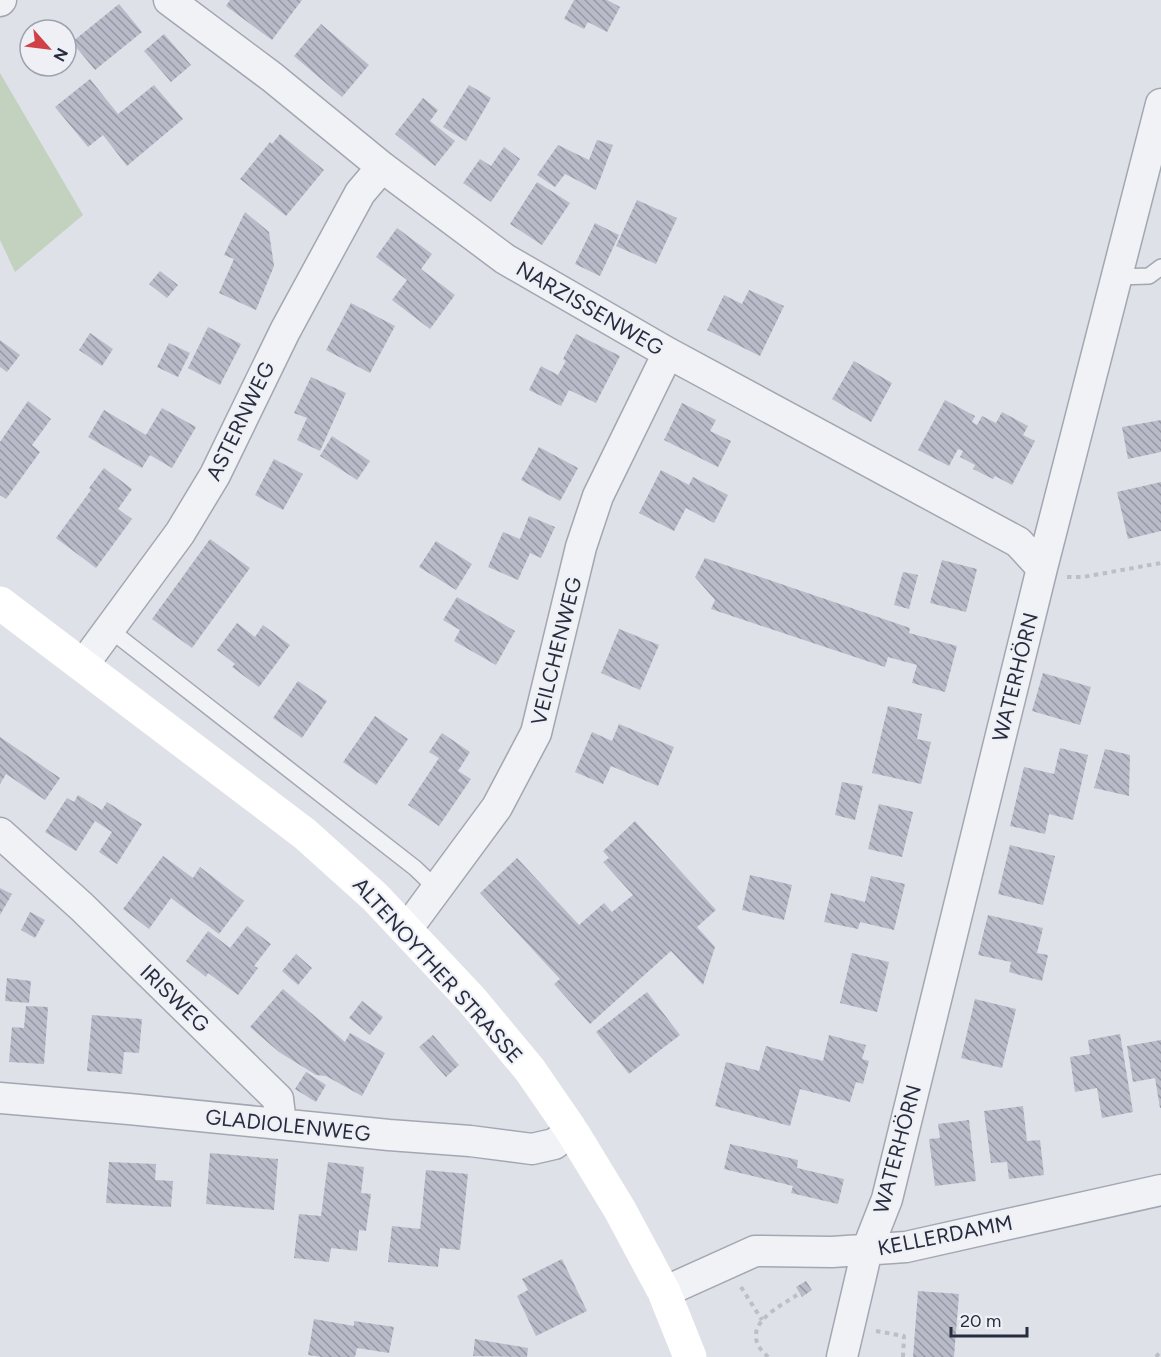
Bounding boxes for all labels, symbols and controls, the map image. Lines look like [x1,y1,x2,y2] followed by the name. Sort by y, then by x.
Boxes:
[18,18,78,78] north arrow
[50,45,72,65] text: N
[512,256,668,360] street label: NARZISSENWEG
[200,357,280,484] street label: ASTERNWEG
[526,574,586,728] street label: VEILCHENWEG
[987,610,1043,744] street label: WATERHÖRN
[348,872,528,1068] street label: ALTENOYTHER STRASSE
[135,959,215,1037] street label: IRISWEG
[868,1082,926,1216] street label: WATERHÖRN
[204,1104,372,1146] street label: GLADIOLENWEG
[875,1210,1015,1260] street label: KELLERDAMM
[951,1300,1028,1338] scale bar
[960,1310,1001,1332] text: 20 m

